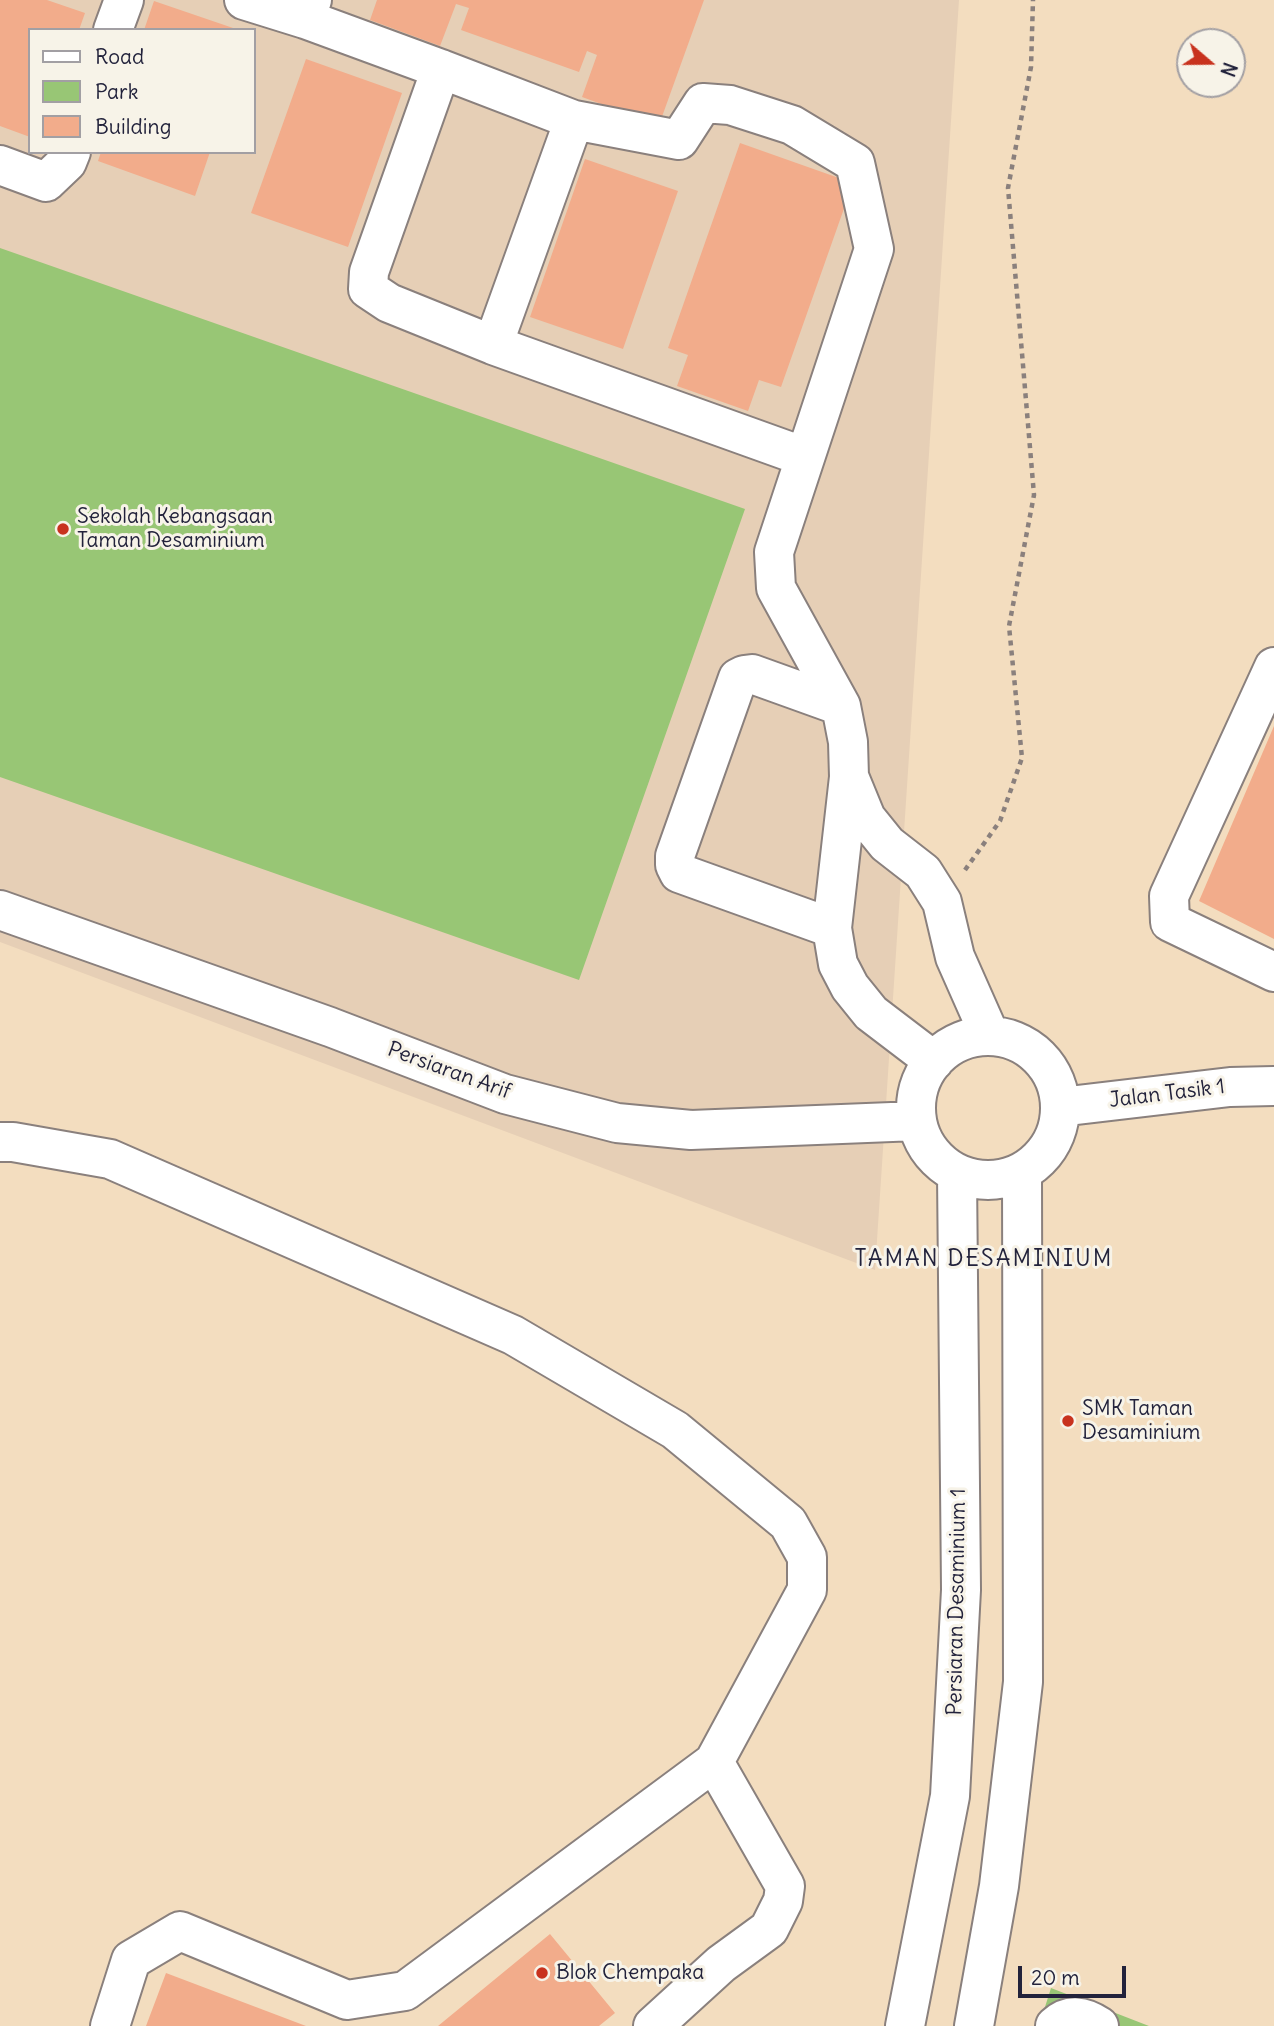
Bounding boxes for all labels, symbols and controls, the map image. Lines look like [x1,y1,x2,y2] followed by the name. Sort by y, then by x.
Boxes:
[28,28,256,154] legend
[1176,28,1246,98] north arrow
[95,43,144,70] text: Road
[1215,59,1242,80] text: N
[95,78,138,105] text: Park
[95,113,171,140] text: Building
[77,504,273,554] place label: Sekolah Kebangsaan Taman Desaminium
[55,521,71,537] marker: Sekolah Kebangsaan Taman Desaminium
[384,1037,514,1105] street label: Persiaran Arif
[1108,1074,1226,1114] street label: Jalan Tasik 1
[857,1245,1111,1273] district label: TAMAN DESAMINIUM
[1082,1396,1200,1446] place label: SMK Taman Desaminium
[1060,1413,1076,1429] marker: SMK Taman Desaminium
[942,1488,972,1716] street label: Persiaran Desaminium 1
[1022,1952,1130,1996] scale bar
[556,1960,704,1986] place label: Blok Chempaka
[1031,1964,1080,1991] text: 20 m
[534,1965,550,1981] marker: Blok Chempaka

